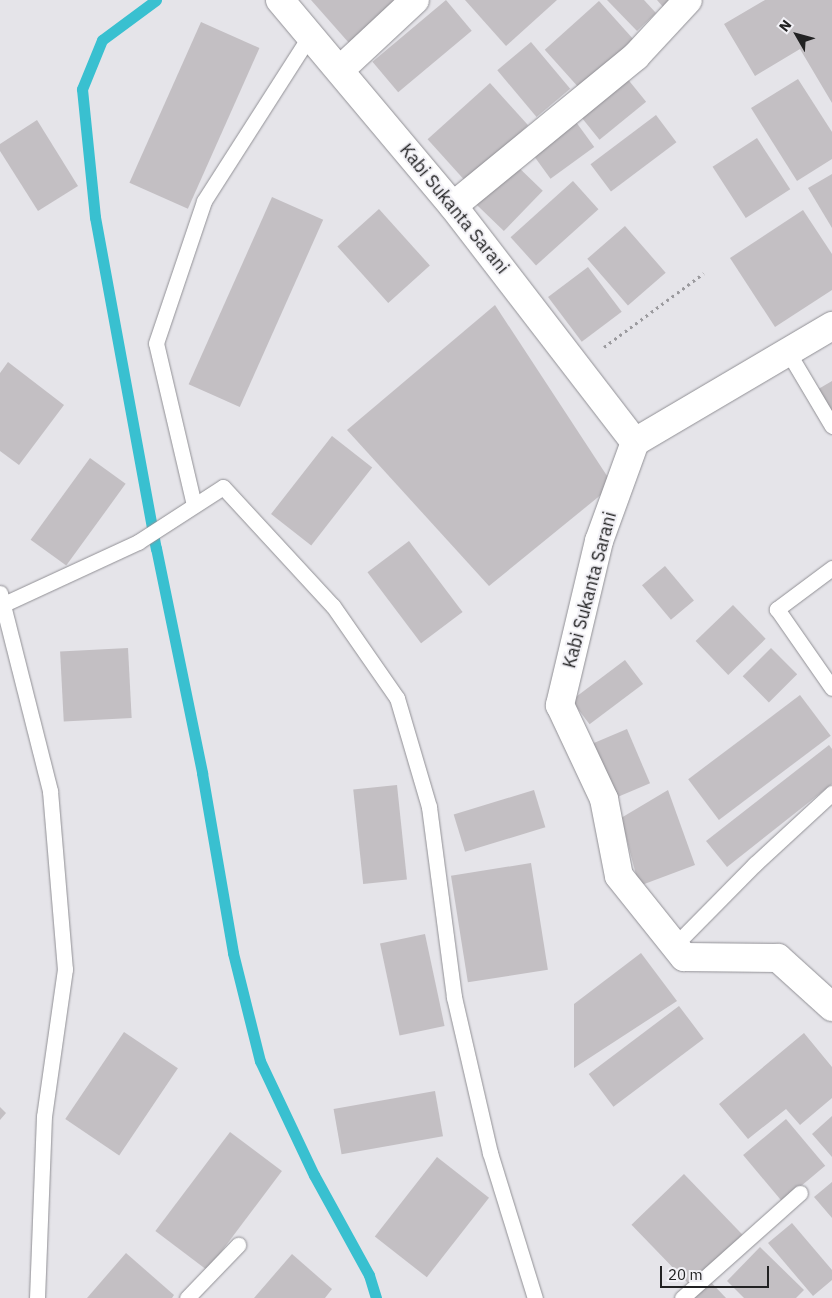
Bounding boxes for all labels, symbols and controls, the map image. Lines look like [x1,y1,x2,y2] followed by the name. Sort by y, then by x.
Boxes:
[772,10,822,60] north arrow
[775,16,795,35] text: N
[395,140,513,278] street label: Kabi Sukanta Sarani
[559,509,621,671] street label: Kabi Sukanta Sarani
[662,1256,771,1288] scale bar
[668,1265,703,1284] text: 20 m

